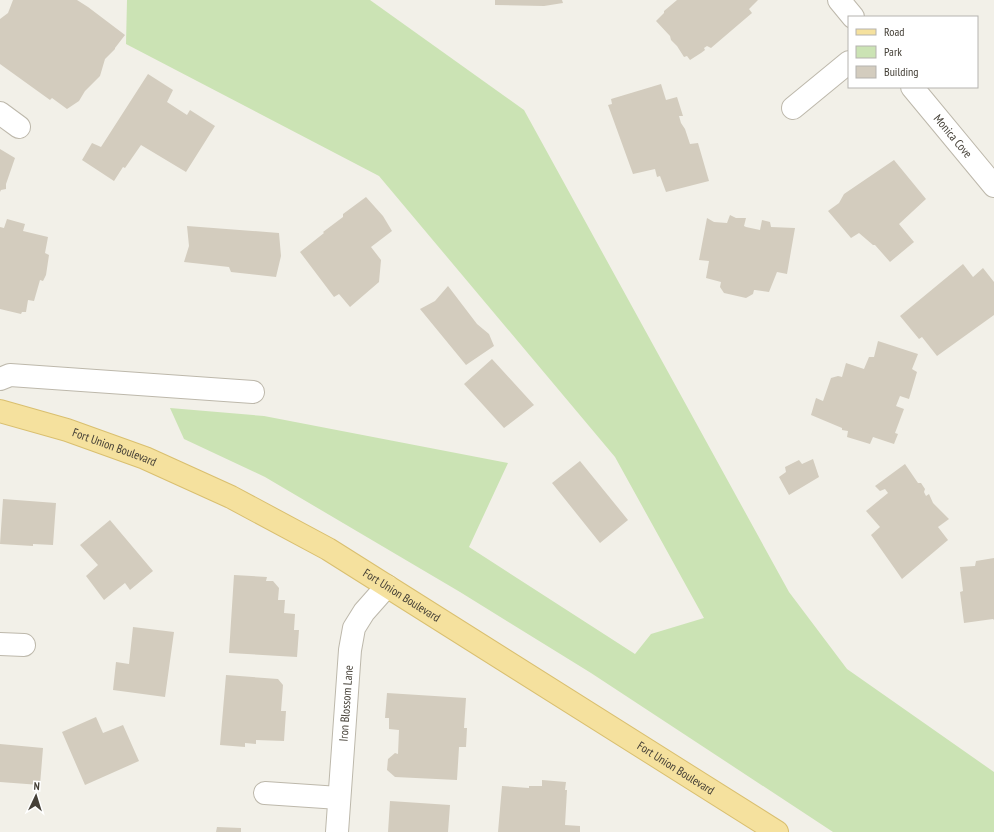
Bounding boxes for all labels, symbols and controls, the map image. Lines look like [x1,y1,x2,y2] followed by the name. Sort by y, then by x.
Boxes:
[848,16,978,88] legend
[884,24,904,39] text: Road
[884,44,902,59] text: Park
[884,64,919,79] text: Building
[931,111,976,161] street label: Monica Cove
[70,425,159,469] street label: Fort Union Boulevard
[360,565,443,625] street label: Fort Union Boulevard
[335,665,356,742] street label: Iron Blossom Lane
[635,738,717,798] street label: Fort Union Boulevard
[16,776,56,816] north arrow
[33,779,40,793] text: N

